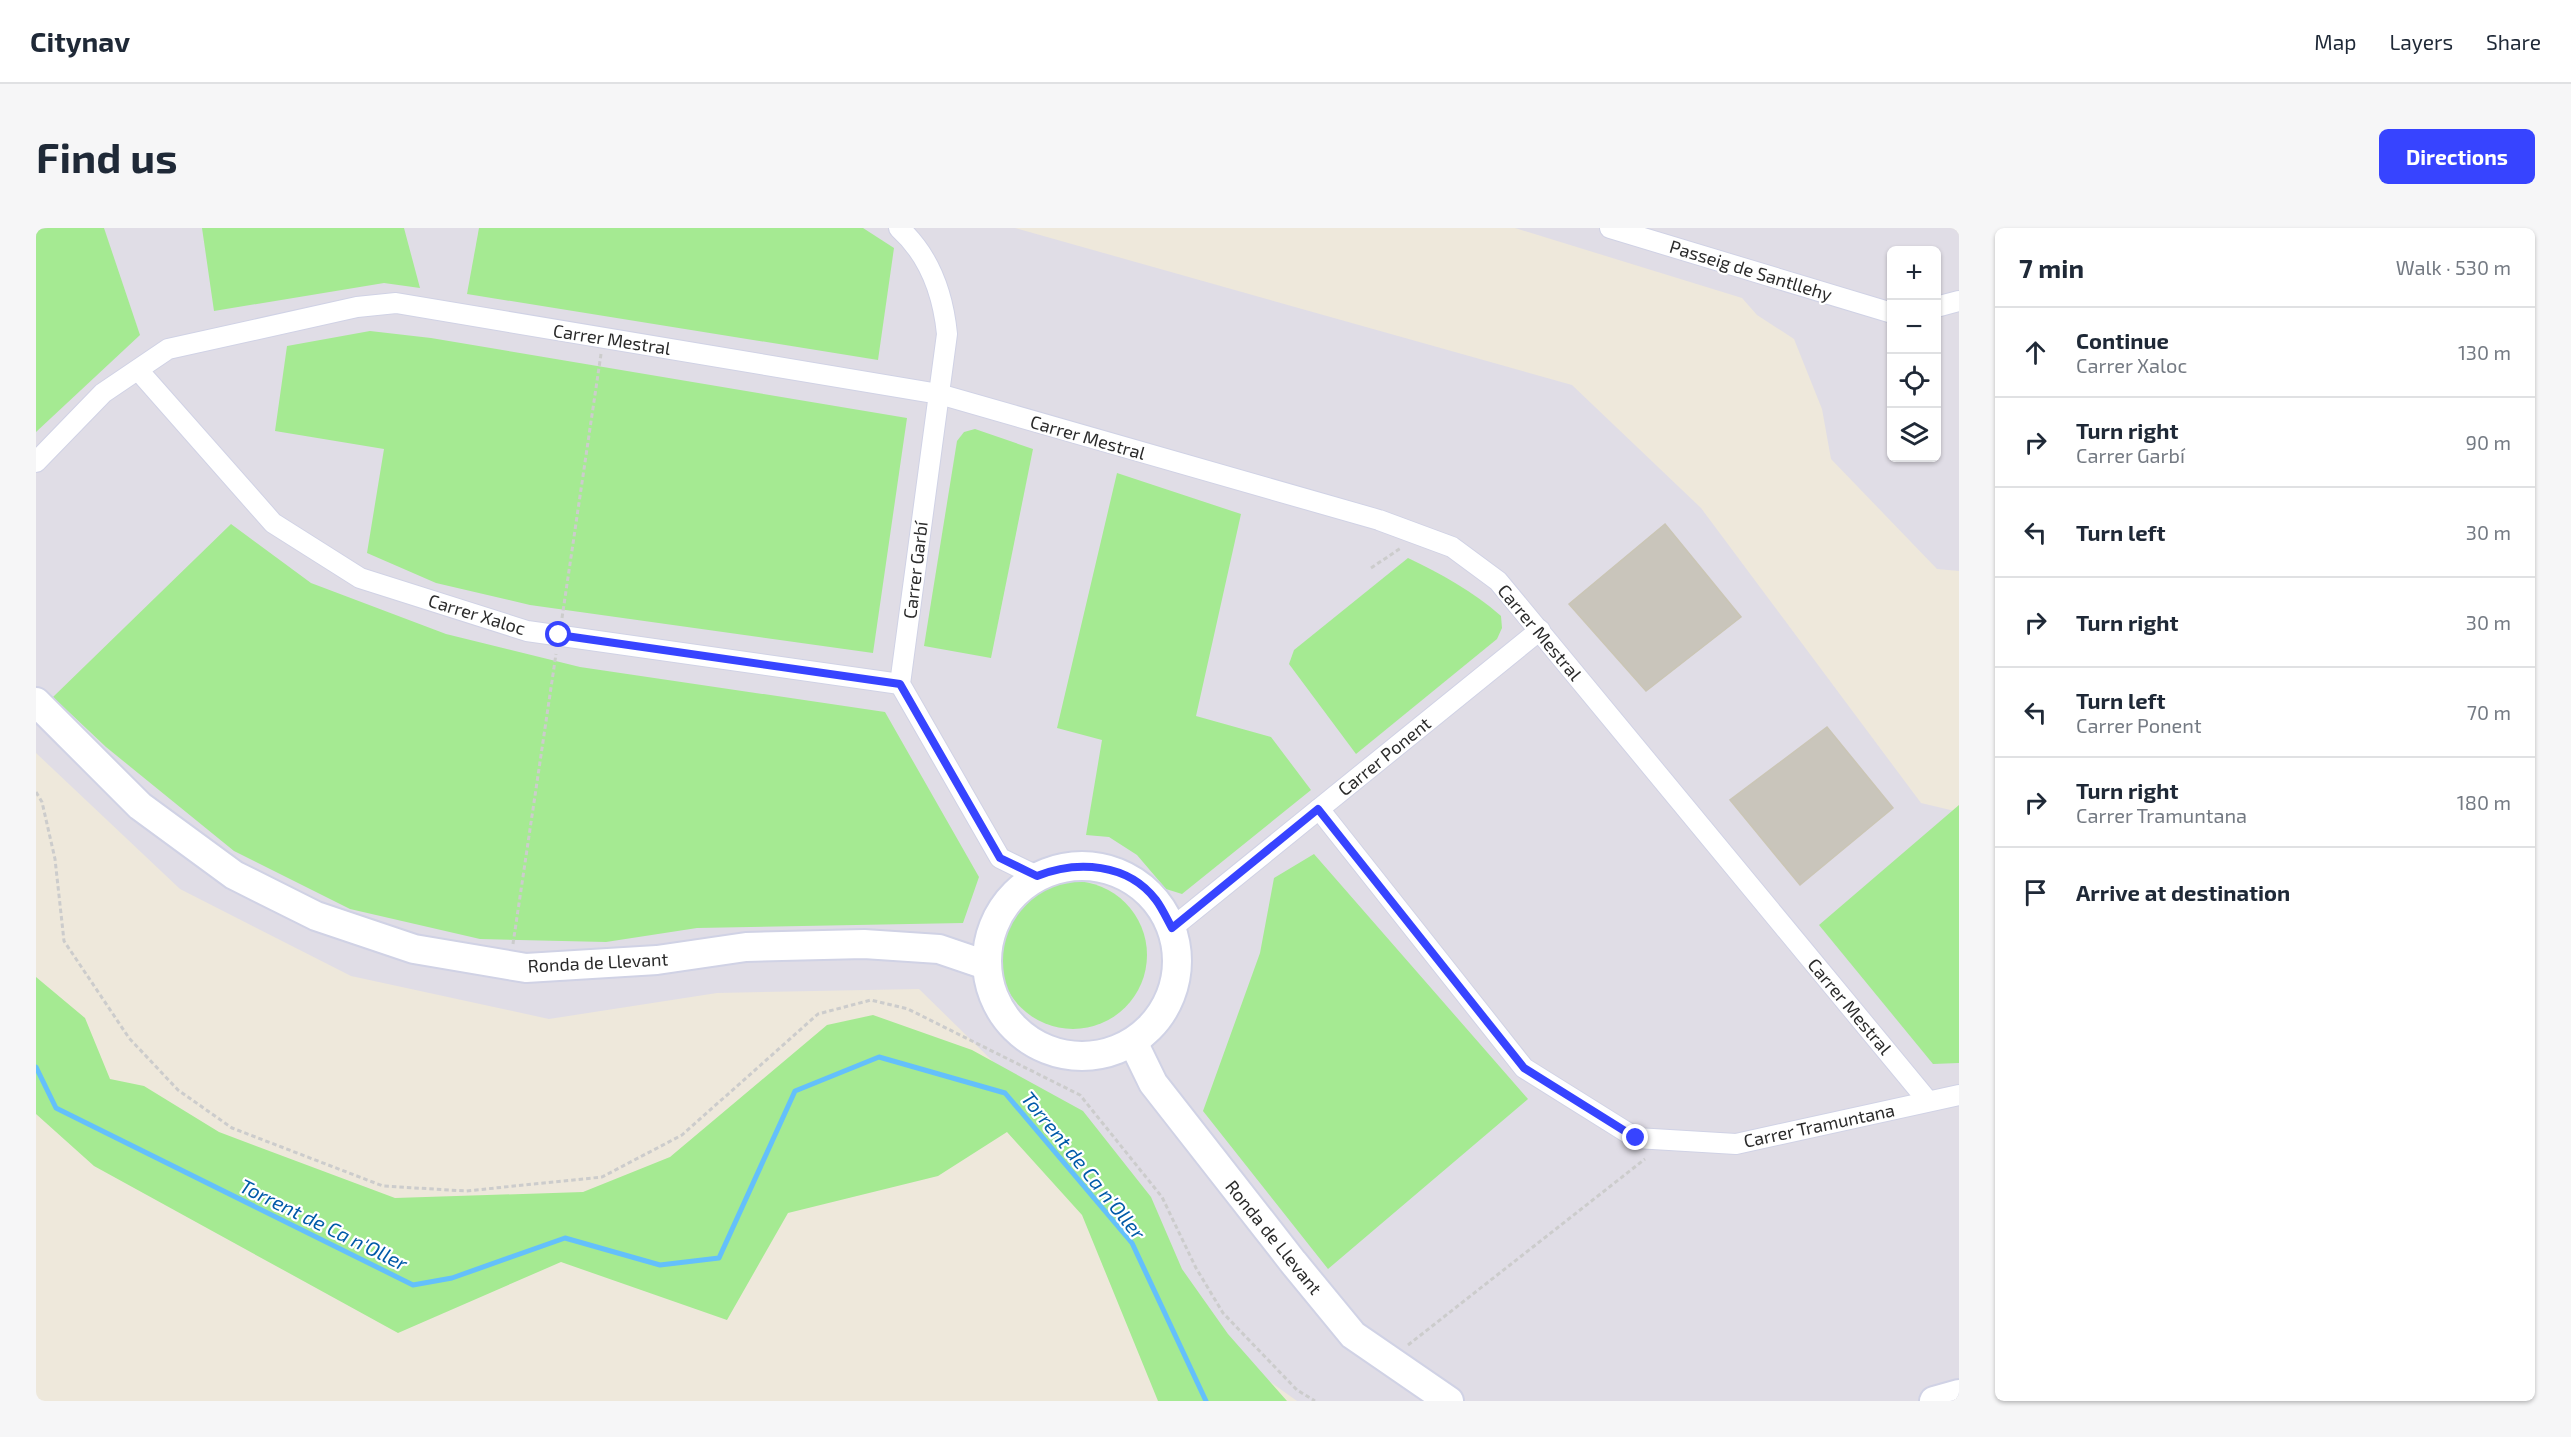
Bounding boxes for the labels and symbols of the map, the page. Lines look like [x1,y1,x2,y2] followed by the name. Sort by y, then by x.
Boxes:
[1667,235,1835,305] street label: Passeig de Santllehy
[552,319,673,359] street label: Carrer Mestral
[1028,410,1149,464] street label: Carrer Mestral
[898,520,932,620] street label: Carrer Garbí
[1493,579,1587,685] street label: Carrer Mestral
[426,589,528,639] street label: Carrer Xaloc
[545,621,571,647] route start
[1333,712,1435,800] street label: Carrer Ponent
[527,947,669,977] street label: Ronda de Llevant
[1803,953,1897,1059] street label: Carrer Mestral
[1017,1086,1152,1245] water label: Torrent de Ca n'Oller
[1741,1098,1897,1152] street label: Carrer Tramuntana
[1622,1124,1648,1150] route end
[236,1173,413,1275] water label: Torrent de Ca n'Oller
[1221,1175,1327,1299] street label: Ronda de Llevant

